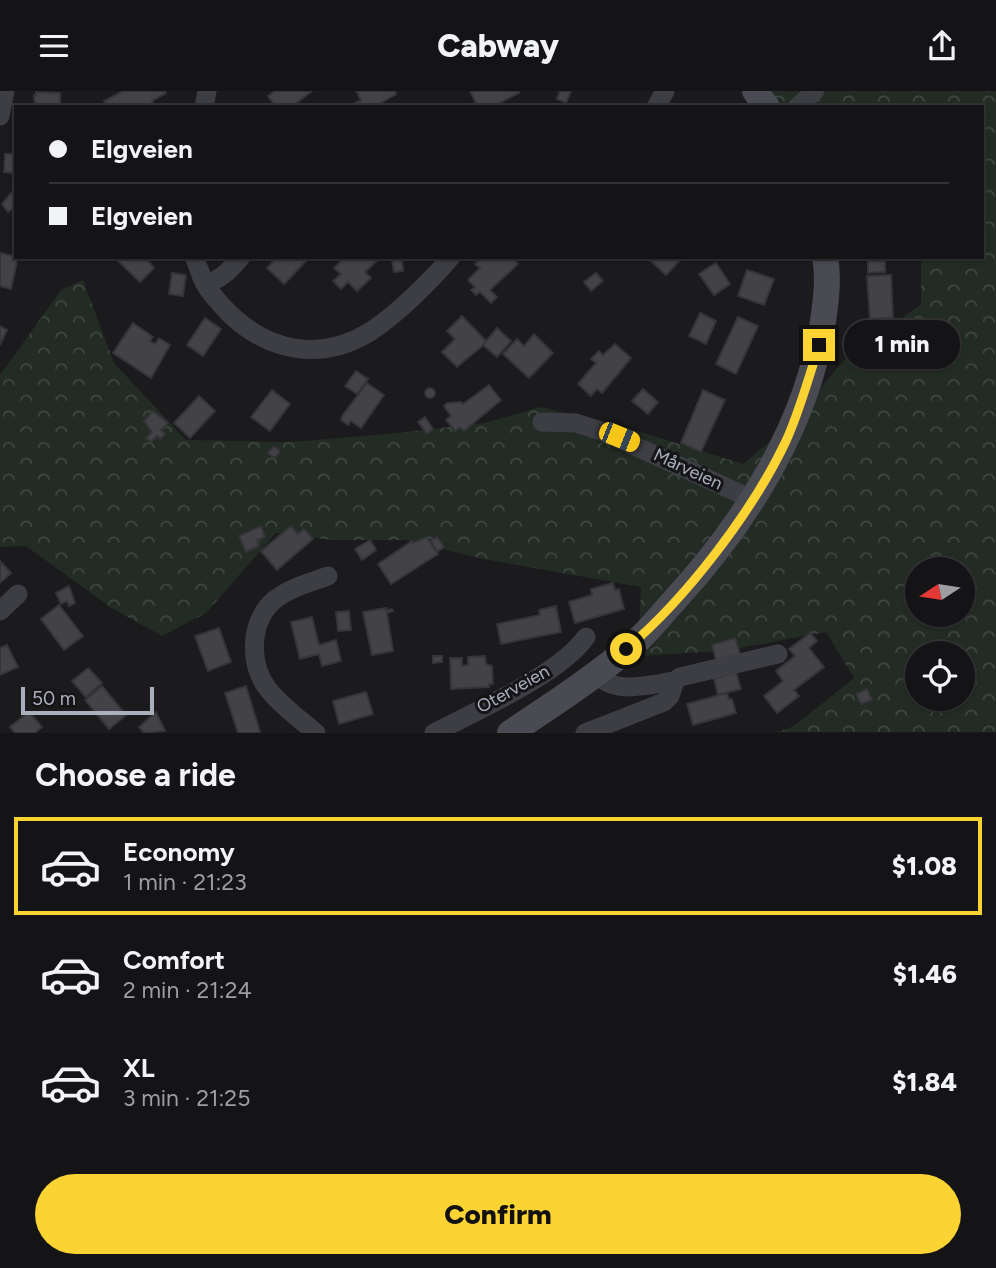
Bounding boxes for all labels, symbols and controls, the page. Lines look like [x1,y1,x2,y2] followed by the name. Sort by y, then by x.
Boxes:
[35,27,73,65] icon: menu
[437,27,559,65] text: Cabway
[923,27,961,65] icon: share
[91,133,193,165] text: Elgveien
[91,200,193,232] text: Elgveien
[844,321,959,369] callout: 1 min
[803,329,835,361] route end
[875,330,929,358] text: 1 min
[596,419,643,455] car
[650,443,726,495] street label: Mårveien
[905,557,975,627] north arrow
[905,557,975,711] map controls
[610,633,642,665] route start
[905,641,975,711] button: locate
[473,660,553,718] street label: Oterveien
[21,683,154,715] scale bar
[32,687,76,710] text: 50 m
[35,756,236,794] text: Choose a ride
[39,835,102,898] icon: car
[123,836,235,868] text: Economy
[892,850,957,882] text: $1.08
[123,868,247,896] text: 1 min · 21:23
[39,943,102,1006] icon: car
[123,944,225,976] text: Comfort
[893,958,957,990] text: $1.46
[123,976,252,1004] text: 2 min · 21:24
[39,1051,102,1114] icon: car
[123,1052,155,1084] text: XL
[892,1066,957,1098] text: $1.84
[123,1084,250,1112] text: 3 min · 21:25
[35,1174,961,1254] button: Confirm

